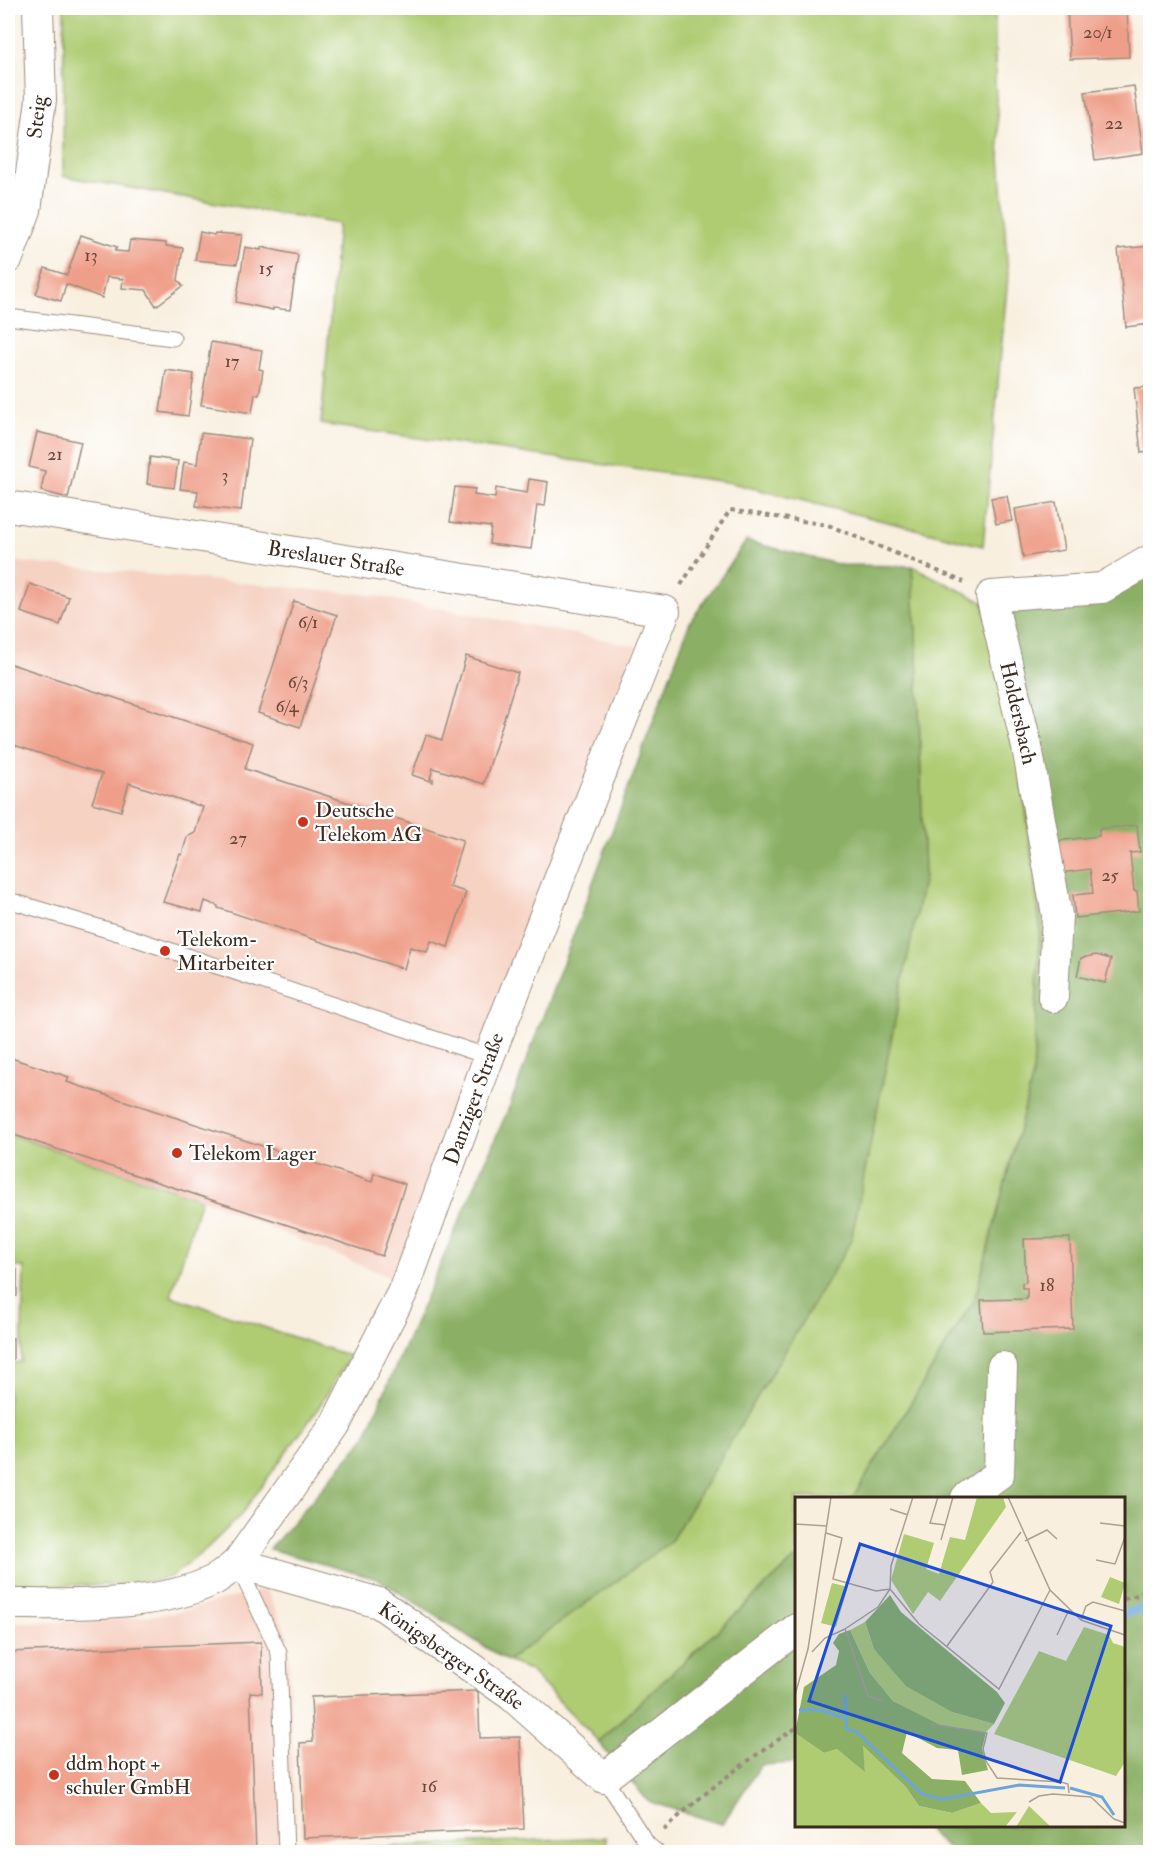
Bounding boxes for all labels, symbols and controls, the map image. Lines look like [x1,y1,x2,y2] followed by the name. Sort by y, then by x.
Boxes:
[1083,21,1113,44] house number: 20/1
[21,93,53,140] street label: Steig
[1105,112,1123,135] house number: 22
[84,244,98,267] house number: 13
[259,257,273,280] house number: 15
[225,350,239,373] house number: 17
[47,443,63,466] house number: 21
[222,464,228,487] house number: 3
[266,535,407,583] street label: Breslauer Straße
[298,611,318,634] house number: 6/1
[993,659,1043,767] street label: Holdersbach
[288,671,308,694] house number: 6/3
[276,695,300,718] house number: 6/4
[315,797,422,848] place label: Deutsche Telekom AG
[296,815,310,829] marker: Deutsche Telekom AG
[229,827,247,850] house number: 27
[1102,864,1119,887] house number: 25
[177,926,274,977] place label: Telekom- Mitarbeiter
[158,944,172,958] marker: Telekom- Mitarbeiter
[438,1029,510,1169] street label: Danziger Straße
[189,1140,316,1167] place label: Telekom Lager
[170,1146,184,1160] marker: Telekom Lager
[1040,1274,1054,1297] house number: 18
[795,1497,1125,1827] inset map
[373,1596,529,1716] street label: Königsberger Straße
[66,1750,191,1801] place label: ddm hopt + schuler GmbH
[47,1768,61,1782] marker: ddm hopt + schuler GmbH
[421,1775,438,1798] house number: 16

